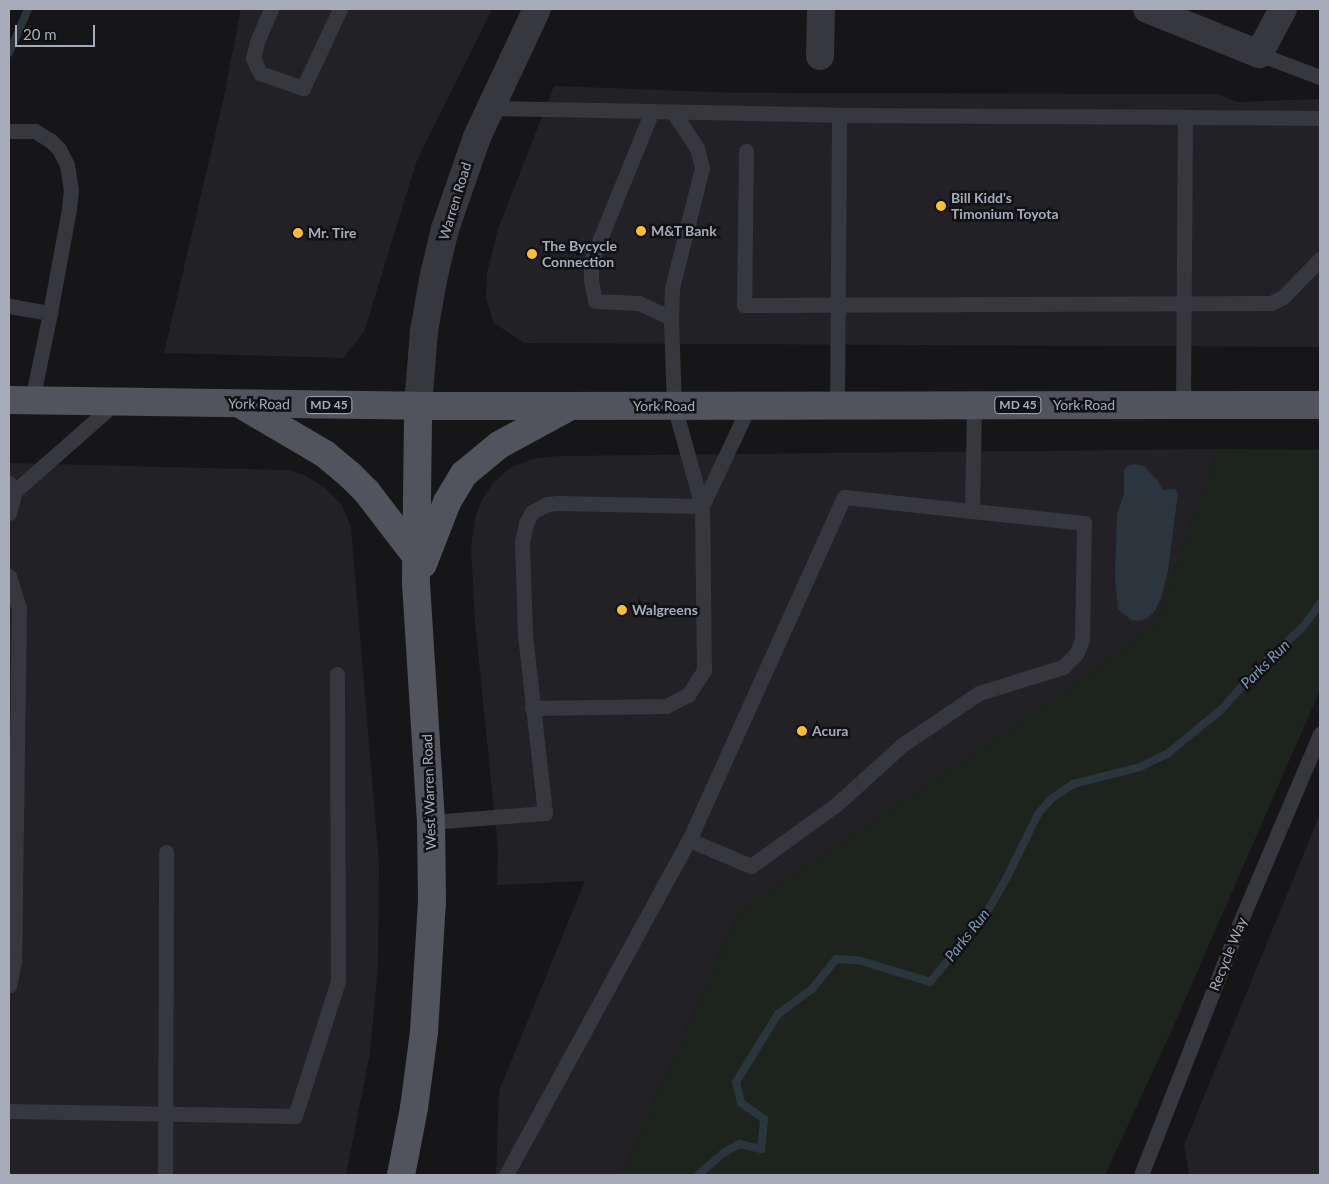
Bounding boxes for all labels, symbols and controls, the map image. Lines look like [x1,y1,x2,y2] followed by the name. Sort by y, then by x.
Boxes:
[18,15,98,47] scale bar
[23,25,57,43] text: 20 m
[435,160,475,242] street label: Warren Road
[951,190,1059,222] place label: Bill Kidd's Timonium Toyota
[935,200,947,212] marker: Bill Kidd's Timonium Toyota
[651,223,717,239] place label: M&T Bank
[308,225,357,241] place label: Mr. Tire
[635,225,647,237] marker: M&T Bank
[292,227,304,239] marker: Mr. Tire
[542,238,617,270] place label: The Bycycle Connection
[526,248,538,260] marker: The Bycycle Connection
[228,395,290,413] street label: York Road
[305,396,353,414] road number: MD 45
[994,396,1042,414] road number: MD 45
[1053,397,1115,413] street label: York Road
[633,398,695,414] street label: York Road
[632,602,698,618] place label: Walgreens
[616,604,628,616] marker: Walgreens
[1237,636,1293,692] water label: Parks Run
[812,723,848,739] place label: Acura
[796,725,808,737] marker: Acura
[419,734,439,850] street label: West Warren Road
[941,905,993,965] water label: Parks Run
[1206,915,1250,993] street label: Recycle Way

